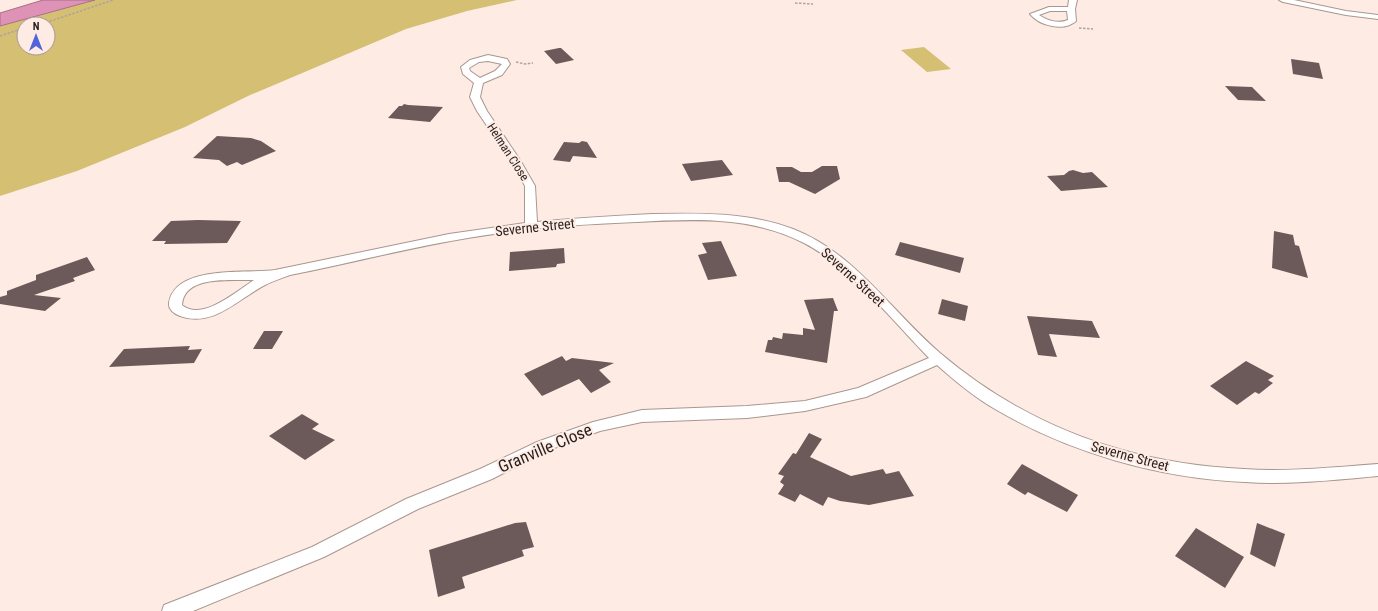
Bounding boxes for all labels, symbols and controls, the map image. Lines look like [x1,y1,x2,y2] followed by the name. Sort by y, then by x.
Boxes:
[16,16,56,56] north arrow
[33,20,40,33] text: N
[484,121,532,184] street label: Helman Close
[494,215,576,239] street label: Severne Street
[818,244,888,310] street label: Severne Street
[495,419,595,477] street label: Granville Close
[1089,438,1171,474] street label: Severne Street

